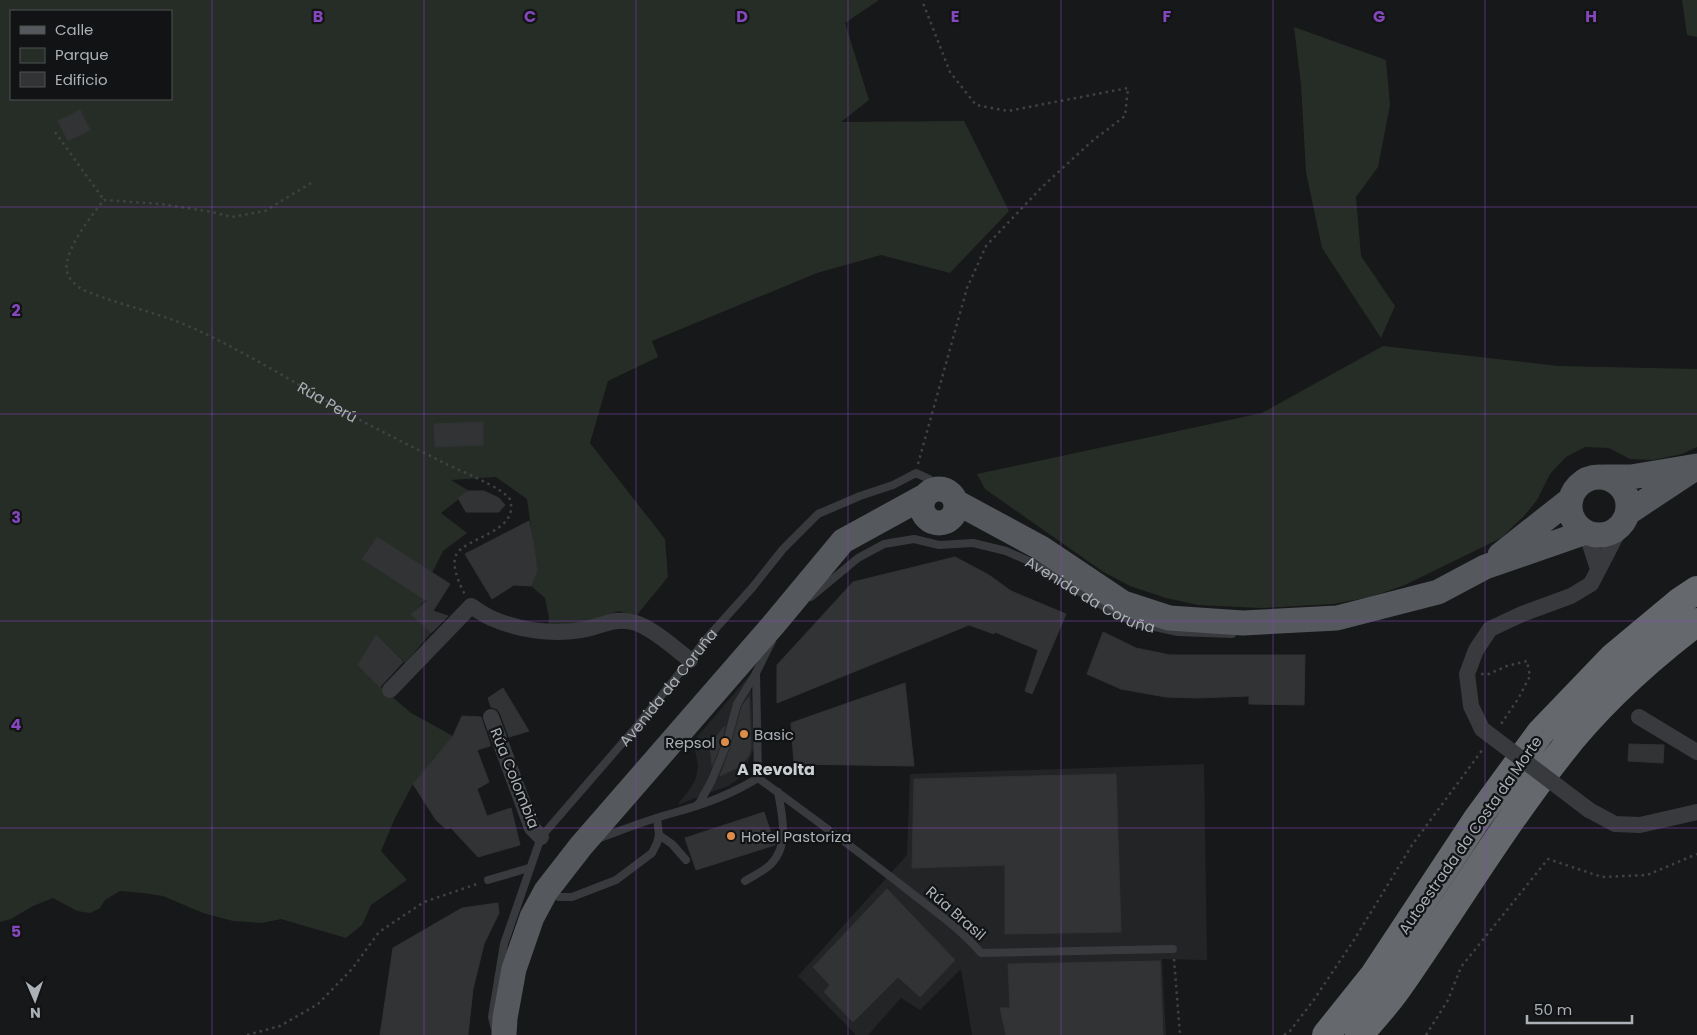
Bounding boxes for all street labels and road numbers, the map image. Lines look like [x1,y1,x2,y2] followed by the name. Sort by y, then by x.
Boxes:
[294,376,361,427] street label: Rúa Perú
[1022,550,1157,637] street label: Avenida da Coruña
[614,623,722,751] street label: Avenida da Coruña
[485,725,545,831] street label: Rúa Colombia
[1393,732,1547,938] street label: Autoestrada da Costa da Morte
[922,881,990,945] street label: Rúa Brasil

